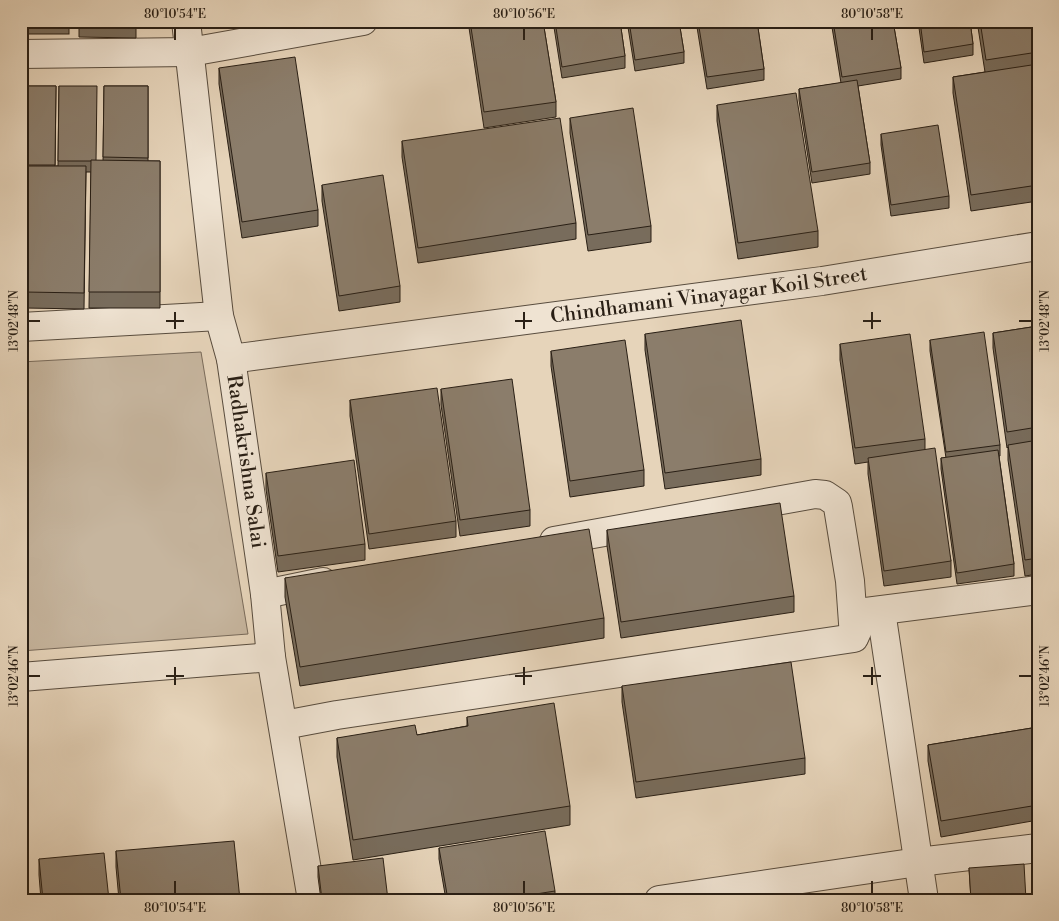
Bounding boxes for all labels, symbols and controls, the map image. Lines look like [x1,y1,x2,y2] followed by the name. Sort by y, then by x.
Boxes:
[144,7,206,22] text: 80°10'54"E
[493,7,555,22] text: 80°10'56"E
[841,7,903,22] text: 80°10'58"E
[549,261,869,329] street label: Chindhamani Vinayagar Koil Street
[7,290,22,352] text: 13°02'48"N
[1038,290,1053,352] text: 13°02'48"N
[221,373,271,550] street label: Radhakrishna Salai
[7,645,22,707] text: 13°02'46"N
[1038,645,1053,707] text: 13°02'46"N
[144,901,206,916] text: 80°10'54"E
[493,901,555,916] text: 80°10'56"E
[841,901,903,916] text: 80°10'58"E

